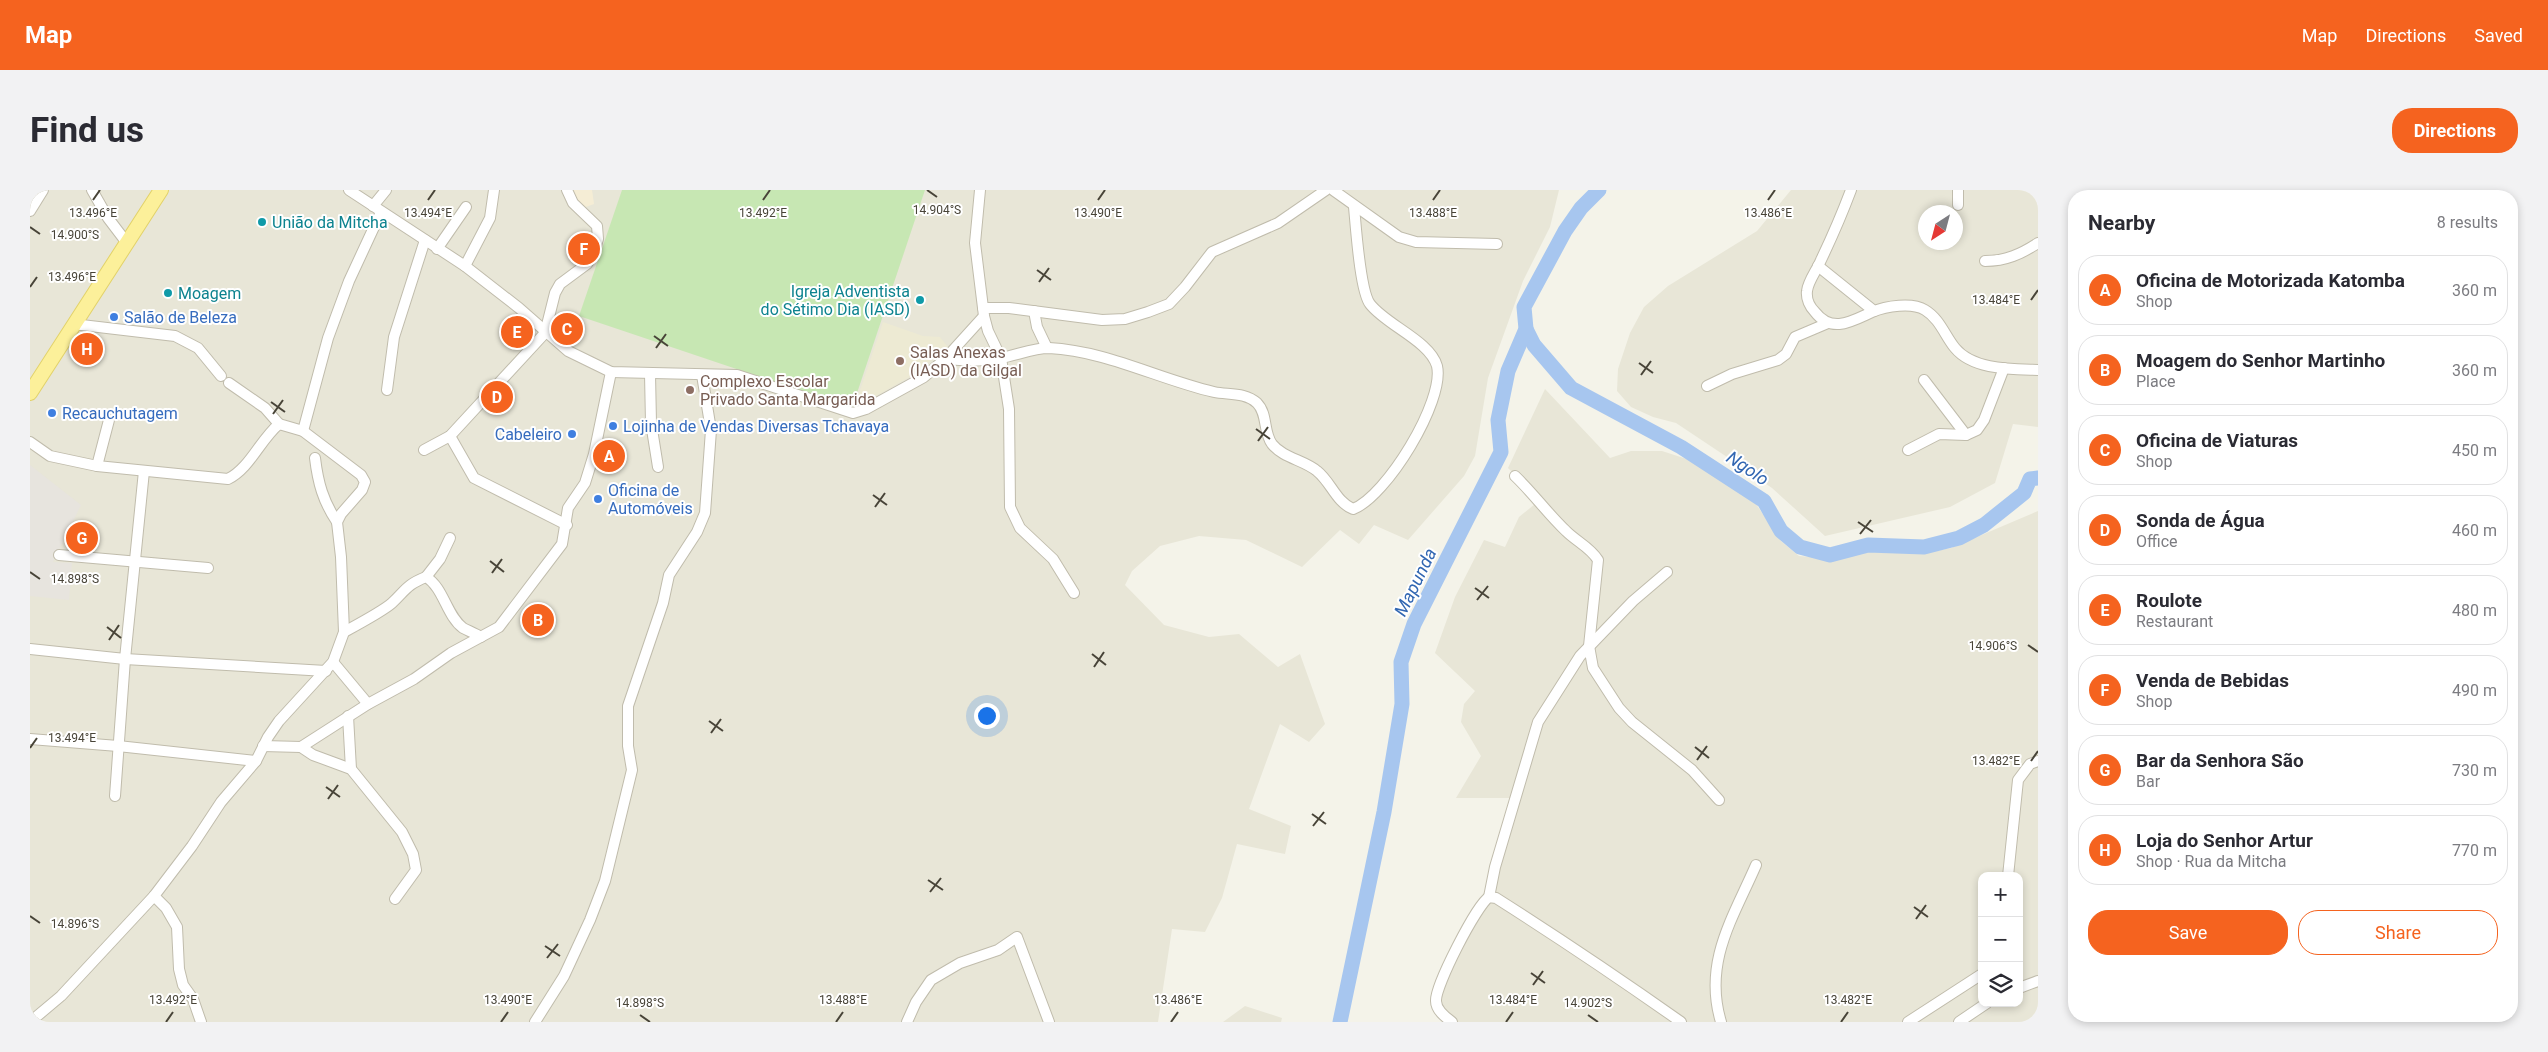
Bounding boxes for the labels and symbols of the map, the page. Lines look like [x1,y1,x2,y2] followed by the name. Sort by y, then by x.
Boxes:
[913,203,961,217] text: 14.904°S
[1918,205,1963,250] north arrow
[69,206,117,220] text: 13.496°E
[404,206,452,220] text: 13.494°E
[739,206,787,220] text: 13.492°E
[1074,206,1122,220] text: 13.490°E
[1409,206,1457,220] text: 13.488°E
[1744,206,1792,220] text: 13.486°E
[272,213,388,232] place label: União da Mitcha
[256,216,268,228] marker: União da Mitcha
[51,228,99,242] text: 14.900°S
[568,230,600,268] pin: F
[48,270,96,284] text: 13.496°E
[761,282,910,319] place label: Igreja Adventista do Sétimo Dia (IASD)
[178,284,241,303] place label: Moagem
[162,287,174,299] marker: Moagem
[1972,293,2020,307] text: 13.484°E
[914,294,926,306] marker: Igreja Adventista do Sétimo Dia (IASD)
[124,308,237,327] place label: Salão de Beleza
[551,310,583,348] pin: C
[108,311,120,323] marker: Salão de Beleza
[501,313,533,351] pin: E
[71,330,103,368] pin: H
[910,343,1022,380] place label: Salas Anexas (IASD) da Gilgal
[894,355,906,367] marker: Salas Anexas (IASD) da Gilgal
[700,372,875,409] place label: Complexo Escolar Privado Santa Margarida
[481,378,513,416] pin: D
[684,384,696,396] marker: Complexo Escolar Privado Santa Margarida
[62,404,178,423] place label: Recauchutagem
[46,407,58,419] marker: Recauchutagem
[623,417,889,436] place label: Lojinha de Vendas Diversas Tchavaya
[607,420,619,432] marker: Lojinha de Vendas Diversas Tchavaya
[495,425,562,444] place label: Cabeleiro
[566,428,578,440] marker: Cabeleiro
[593,437,625,475] pin: A
[1723,446,1773,490] water label: Ngolo
[608,481,693,518] place label: Oficina de Automóveis
[592,493,604,505] marker: Oficina de Automóveis
[66,519,98,557] pin: G
[1390,545,1440,619] water label: Mapunda
[51,572,99,586] text: 14.898°S
[522,601,554,639] pin: B
[1969,639,2017,653] text: 14.906°S
[974,703,1000,729] your location
[48,731,96,745] text: 13.494°E
[1972,754,2020,768] text: 13.482°E
[51,917,99,931] text: 14.896°S
[149,993,197,1007] text: 13.492°E
[484,993,532,1007] text: 13.490°E
[819,993,867,1007] text: 13.488°E
[1154,993,1202,1007] text: 13.486°E
[1489,993,1537,1007] text: 13.484°E
[1824,993,1872,1007] text: 13.482°E
[616,996,664,1010] text: 14.898°S
[1564,996,1612,1010] text: 14.902°S

